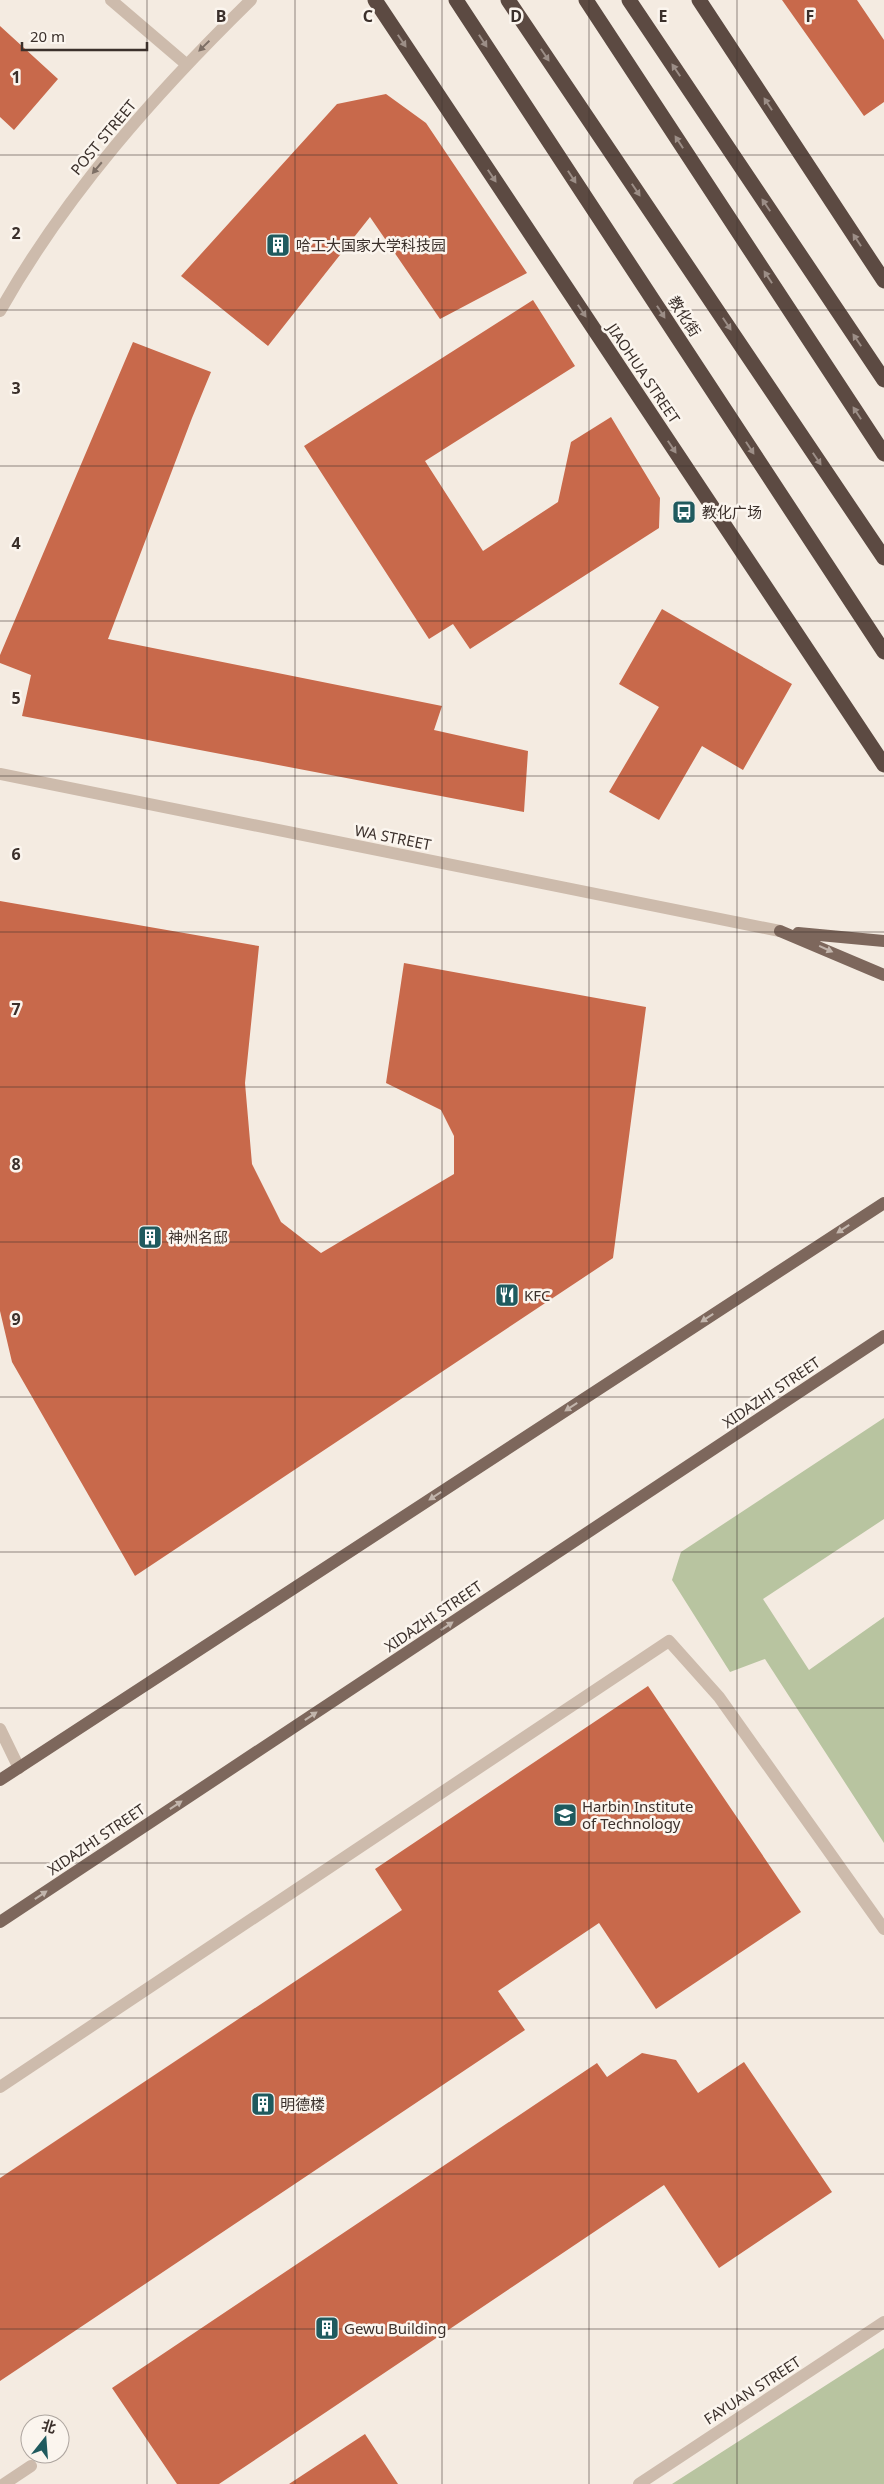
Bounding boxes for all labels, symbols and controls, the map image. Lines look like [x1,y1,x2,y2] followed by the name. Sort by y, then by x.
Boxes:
[216,5,226,27] text: B
[363,5,373,27] text: C
[510,5,522,27] text: D
[659,5,668,27] text: E
[806,5,814,27] text: F
[22,20,148,52] scale bar
[30,26,65,46] text: 20 m
[398,34,407,47] one-way arrow
[478,34,487,47] one-way arrow
[198,40,210,52] one-way arrow
[540,48,550,62] one-way arrow
[671,63,681,76] one-way arrow
[11,66,21,88] text: 1
[66,95,141,179] street label: POST STREET
[763,97,773,111] one-way arrow
[674,135,684,148] one-way arrow
[91,162,103,174] one-way arrow
[488,169,497,183] one-way arrow
[567,170,577,183] one-way arrow
[631,183,641,196] one-way arrow
[762,198,771,211] one-way arrow
[11,222,21,244] text: 2
[265,232,291,258] building icon: 哈工大国家大学科技园
[852,233,862,246] one-way arrow
[296,235,446,255] place label: 哈工大国家大学科技园
[763,271,773,284] one-way arrow
[664,292,706,340] street label: 教化街
[578,305,587,318] one-way arrow
[656,306,666,319] one-way arrow
[602,317,685,427] street label: JIAOHUA STREET
[722,318,731,331] one-way arrow
[852,333,862,346] one-way arrow
[11,377,21,399] text: 3
[852,407,862,420] one-way arrow
[668,440,677,453] one-way arrow
[745,442,755,455] one-way arrow
[812,452,822,466] one-way arrow
[671,499,697,525] bus stop icon: 教化广场
[702,502,762,522] place label: 教化广场
[11,532,21,554] text: 4
[11,687,21,709] text: 5
[353,820,434,854] street label: WA STREET
[11,843,21,865] text: 6
[819,945,833,953] one-way arrow
[11,998,21,1020] text: 7
[11,1153,21,1175] text: 8
[137,1224,163,1250] building icon: 神州名邸
[837,1225,850,1234] one-way arrow
[168,1227,228,1247] place label: 神州名邸
[494,1282,520,1308] restaurant icon: KFC
[524,1285,551,1305] place label: KFC
[11,1308,21,1330] text: 9
[700,1313,714,1323] one-way arrow
[718,1352,824,1432] street label: XIDAZHI STREET
[564,1402,578,1412] one-way arrow
[428,1491,442,1501] one-way arrow
[380,1576,486,1656] street label: XIDAZHI STREET
[440,1621,454,1631] one-way arrow
[305,1711,318,1720] one-way arrow
[582,1796,693,1833] place label: Harbin Institute of Technology
[43,1799,149,1879] street label: XIDAZHI STREET
[169,1801,183,1810] one-way arrow
[552,1802,578,1828] school or university icon: Harbin Institute of Technology
[34,1890,47,1900] one-way arrow
[250,2091,276,2117] building icon: 明德楼
[280,2094,325,2114] place label: 明德楼
[314,2315,340,2341] building icon: Gewu Building
[344,2318,446,2338] place label: Gewu Building
[700,2351,805,2429] street label: FAYUAN STREET
[20,2414,70,2464] north arrow
[39,2415,58,2437] text: 北

